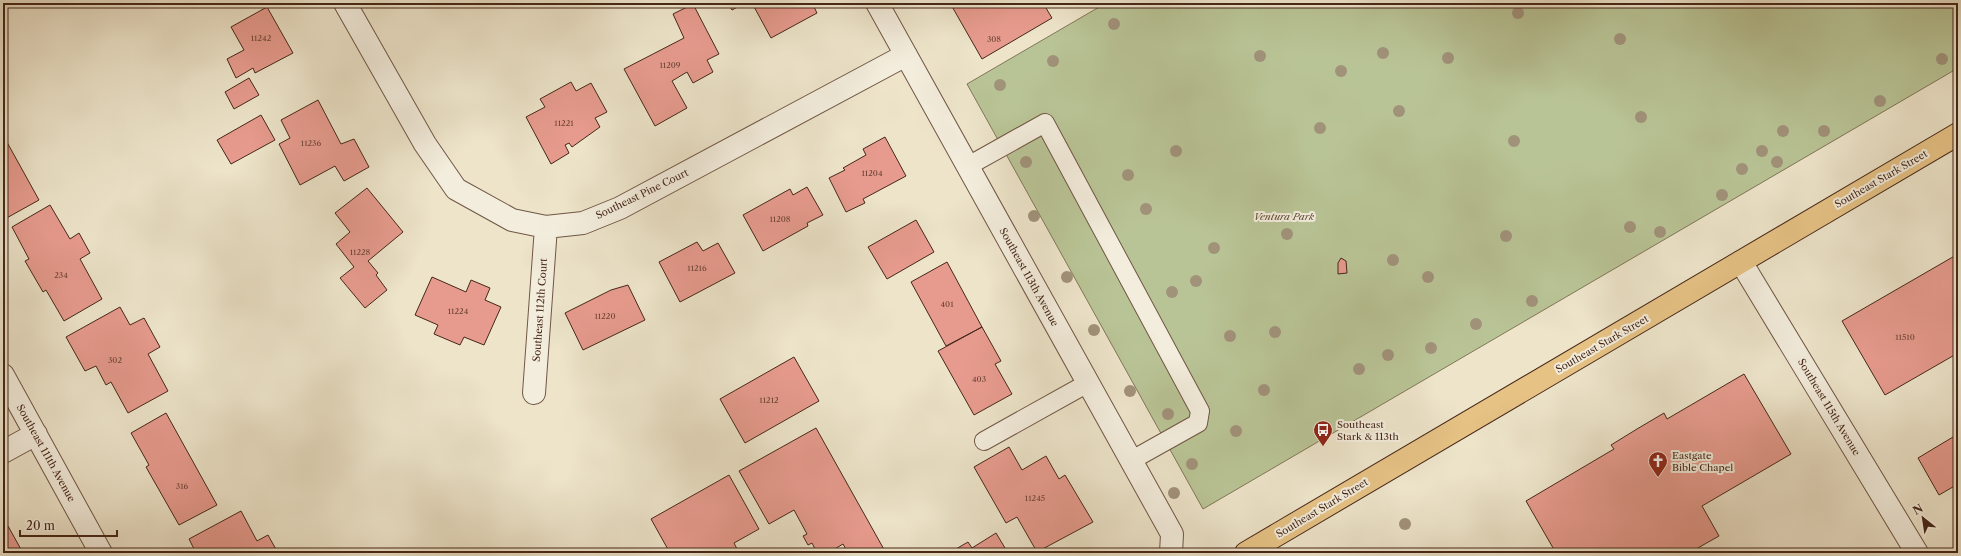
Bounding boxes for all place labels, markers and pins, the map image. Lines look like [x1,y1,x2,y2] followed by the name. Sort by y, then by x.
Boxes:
[1337,418,1399,443] place label: Southeast Stark & 113th
[1312,419,1334,447] bus stop icon: Southeast Stark & 113th
[1672,449,1733,474] place label: Eastgate Bible Chapel
[1647,450,1669,478] church icon: Eastgate Bible Chapel

